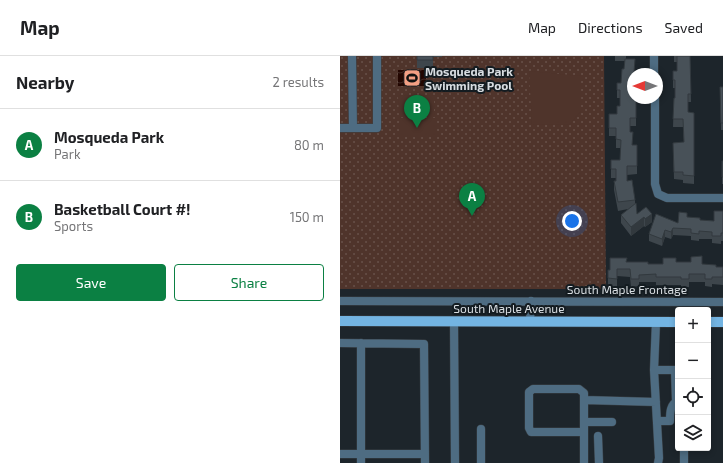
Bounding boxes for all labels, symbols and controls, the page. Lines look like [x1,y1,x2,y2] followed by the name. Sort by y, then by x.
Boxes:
[20,16,60,39] text: Map
[528,19,556,36] text: Map
[578,19,643,36] text: Directions
[665,19,703,36] text: Saved
[425,64,513,92] place label: Mosqueda Park Swimming Pool
[402,68,422,88] sports icon: Mosqueda Park Swimming Pool
[627,68,663,104] north arrow
[16,72,74,92] text: Nearby
[272,74,324,90] text: 2 results
[404,95,430,128] pin: B
[54,128,164,146] text: Mosqueda Park
[25,137,33,153] text: A
[294,137,324,153] text: 80 m
[54,146,81,162] text: Park
[459,183,485,216] pin: A
[54,200,191,218] text: Basketball Court #!
[25,209,33,225] text: B
[290,209,324,225] text: 150 m
[562,211,582,231] your location
[54,218,93,234] text: Sports
[16,264,166,301] button: Save
[174,264,324,301] button: Share
[567,282,687,296] street label: South Maple Frontage
[453,301,565,315] street label: South Maple Avenue
[675,307,711,451] map controls
[675,307,711,343] button: +
[675,343,711,379] button: −
[675,379,711,415] button: locate
[675,415,711,451] button: layers

